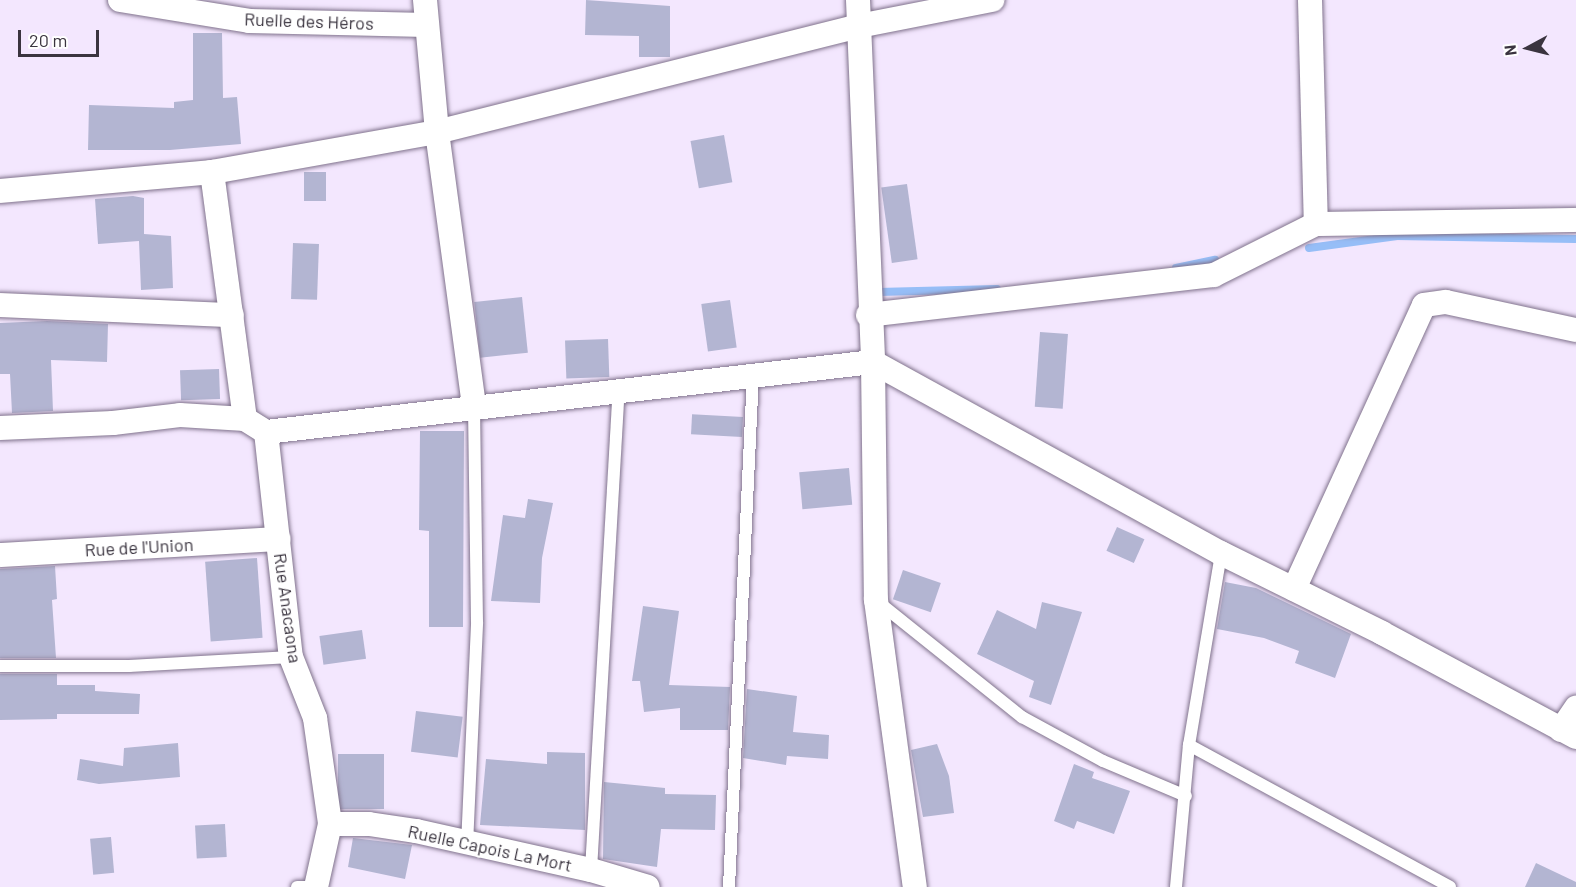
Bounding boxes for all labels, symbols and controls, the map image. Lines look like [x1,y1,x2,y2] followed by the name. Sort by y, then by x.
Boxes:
[244,8,374,34] street label: Ruelle des Héros
[21,18,102,56] scale bar
[1498,18,1558,78] north arrow
[29,29,67,51] text: 20 m
[1500,44,1520,57] text: N
[84,533,194,561] street label: Rue de l'Union
[270,552,306,664] street label: Rue Anacaona
[406,820,574,876] street label: Ruelle Capois La Mort

